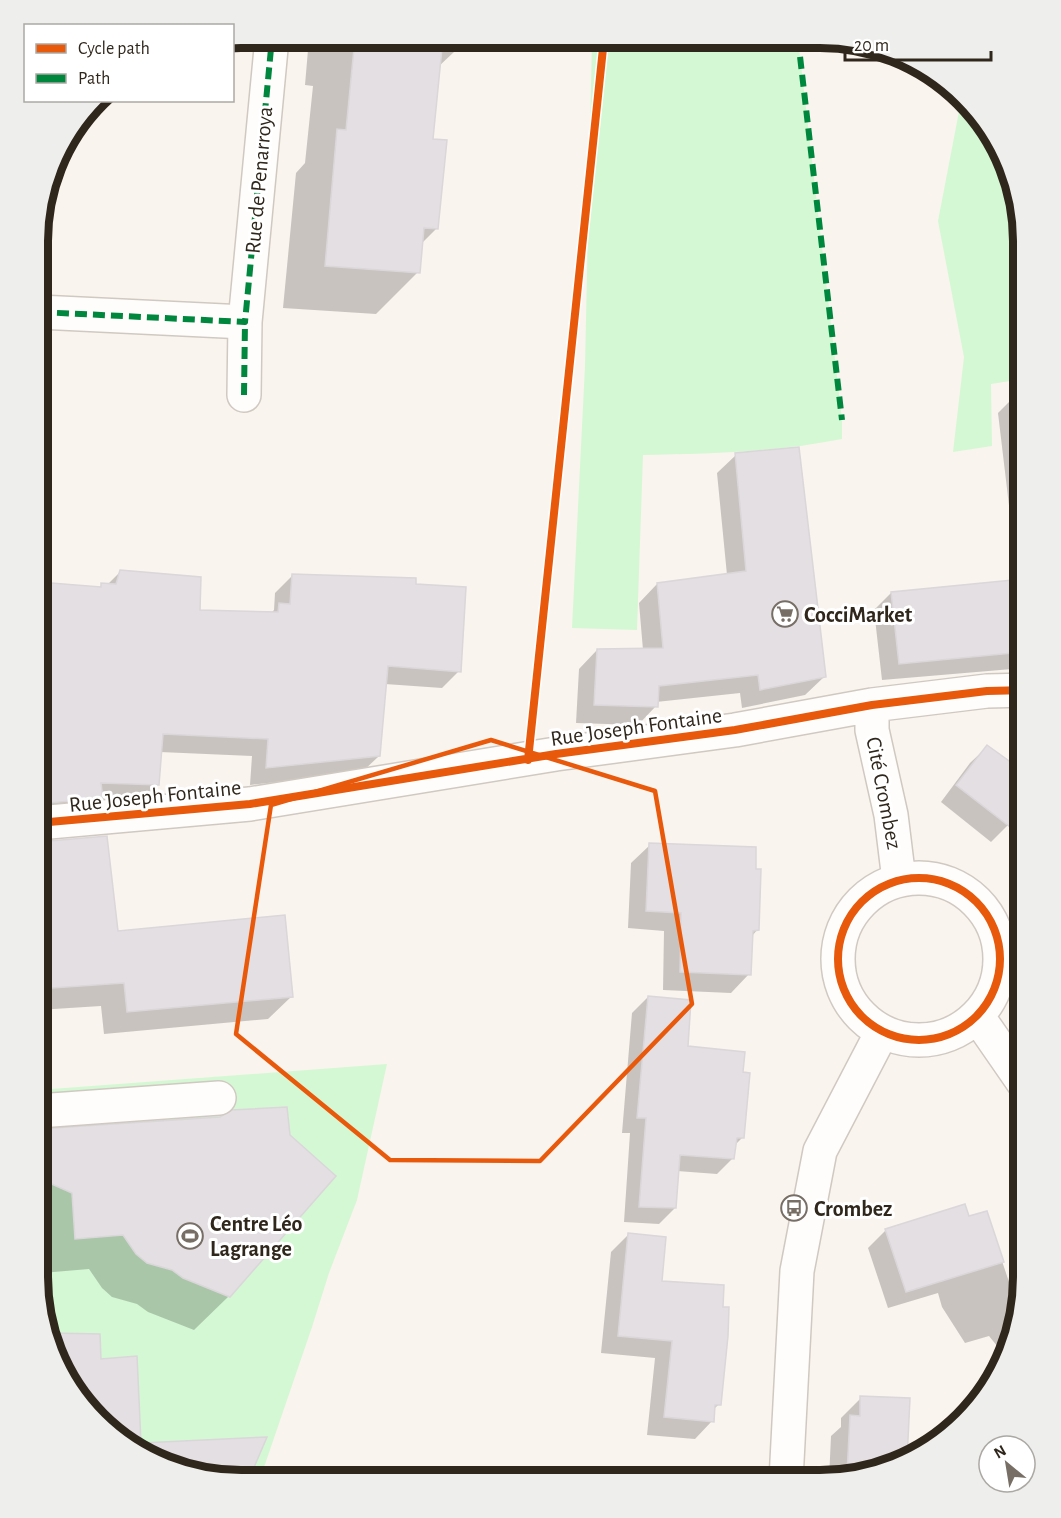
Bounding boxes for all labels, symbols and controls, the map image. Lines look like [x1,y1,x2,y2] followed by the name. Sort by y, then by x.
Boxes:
[24,24,234,102] legend
[845,24,990,62] scale bar
[854,37,889,55] text: 20 m
[78,40,150,58] text: Cycle path
[78,70,110,88] text: Path
[242,106,276,255] street label: Rue de Penarroya
[770,599,800,629] supermarket icon: CocciMarket
[804,604,913,626] place label: CocciMarket
[549,704,723,750] street label: Rue Joseph Fontaine
[862,735,906,851] street label: Cité Crombez
[68,776,242,816] street label: Rue Joseph Fontaine
[779,1193,809,1223] bus stop icon: Crombez
[814,1198,892,1220] place label: Crombez
[210,1213,303,1260] place label: Centre Léo Lagrange
[175,1221,205,1251] sports icon: Centre Léo Lagrange
[977,1434,1037,1494] north arrow
[991,1442,1009,1462] text: N

